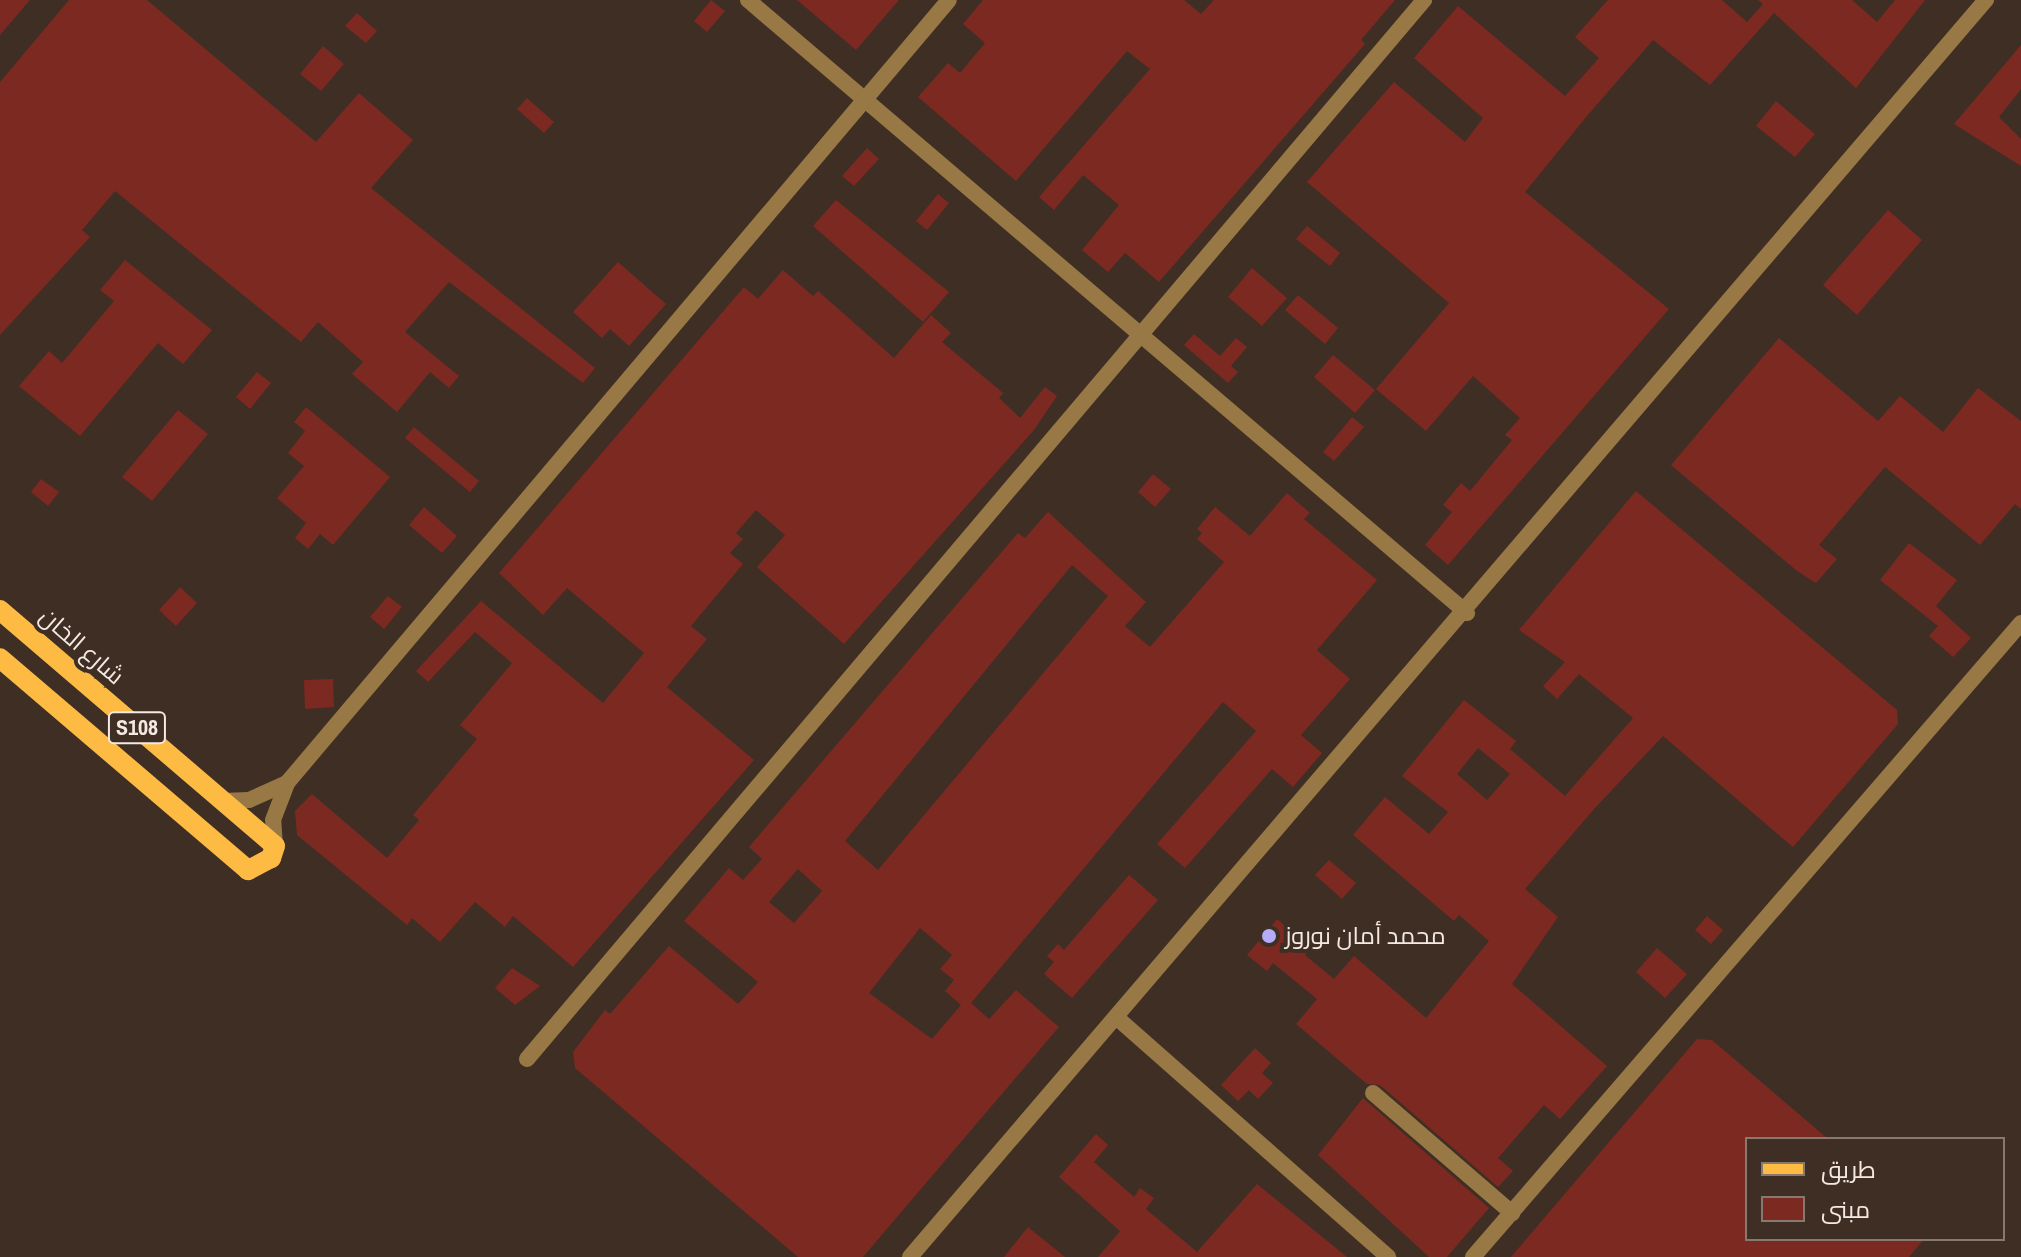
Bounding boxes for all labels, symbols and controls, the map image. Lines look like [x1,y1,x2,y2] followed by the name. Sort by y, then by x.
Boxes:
[34,601,130,691] street label: شارع الخان
[107,710,167,746] road number: S108
[1285,922,1446,950] place label: محمد أمان نوروز
[1260,927,1278,945] marker: محمد أمان نوروز
[1745,1137,2005,1241] legend
[1821,1153,1876,1185] text: طريق
[1821,1193,1870,1225] text: مبنى

